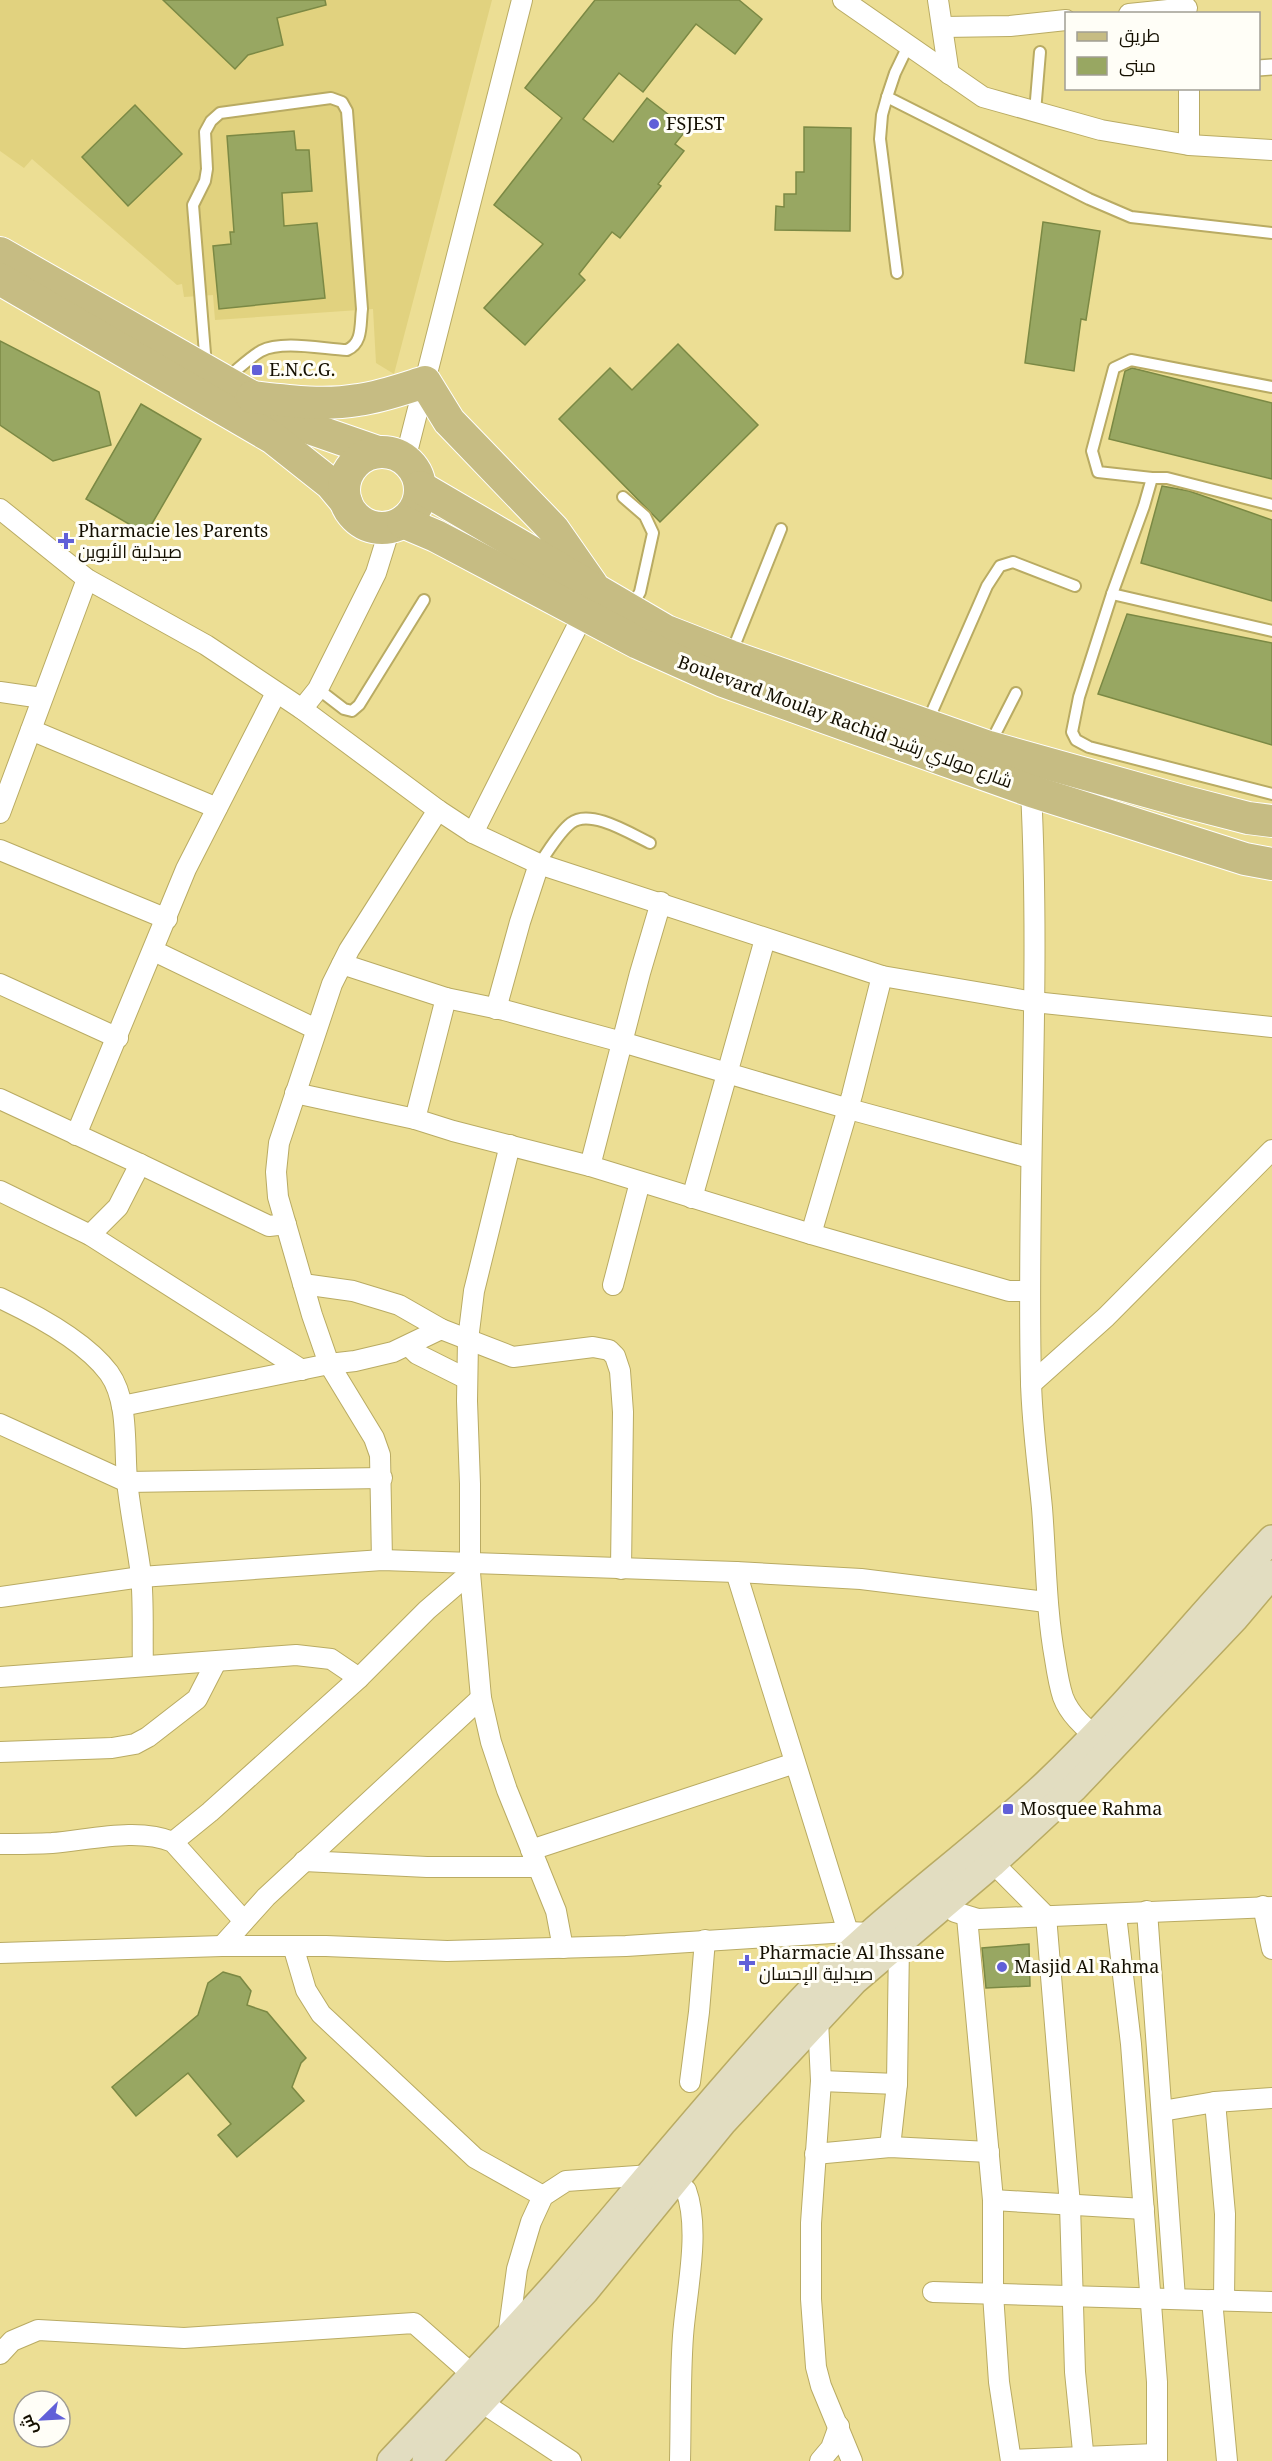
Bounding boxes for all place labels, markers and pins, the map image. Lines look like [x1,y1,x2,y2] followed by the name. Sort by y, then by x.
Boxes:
[666,111,725,135] place label: FSJEST
[647,117,661,131] marker: FSJEST
[269,357,335,381] place label: E.N.C.G.
[250,363,264,377] marker: E.N.C.G.
[78,518,268,563] place label: Pharmacie les Parents صيدلية الأبوين
[59,534,73,548] marker: Pharmacie les Parents صيدلية الأبوين
[1020,1796,1162,1820] place label: Mosquee Rahma
[1001,1802,1015,1816] marker: Mosquee Rahma
[759,1940,945,1985] place label: Pharmacie Al Ihssane صيدلية الإحسان
[1014,1954,1160,1978] place label: Masjid Al Rahma
[740,1956,754,1970] marker: Pharmacie Al Ihssane صيدلية الإحسان
[995,1960,1009,1974] marker: Masjid Al Rahma

